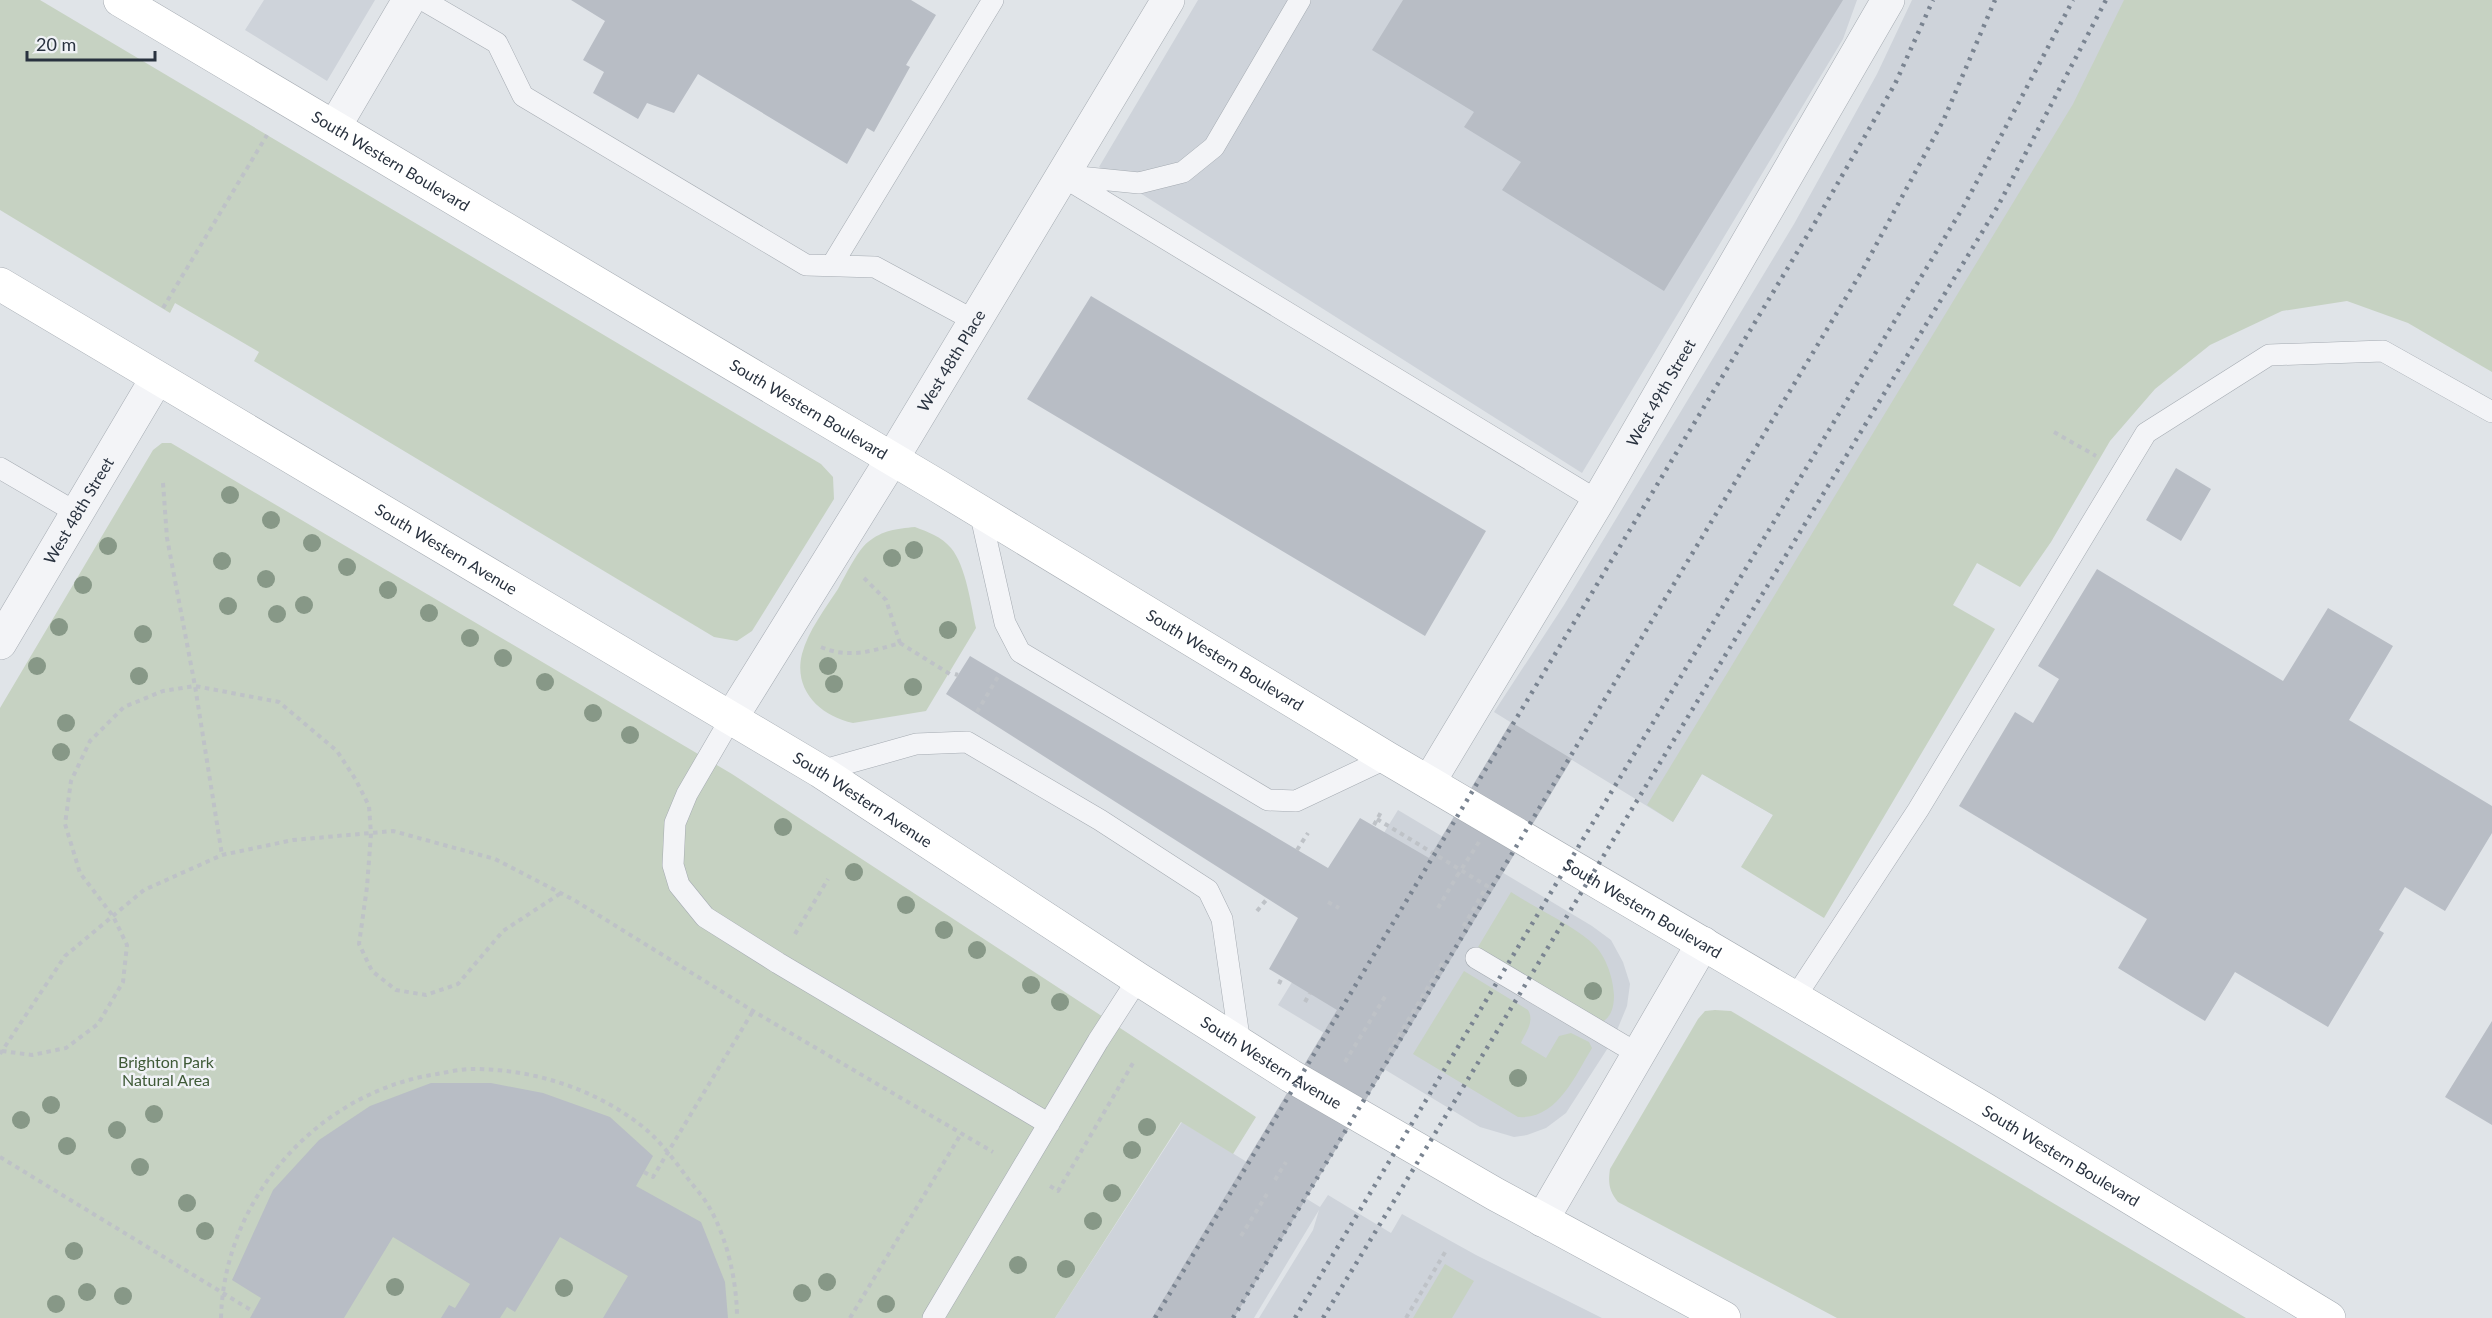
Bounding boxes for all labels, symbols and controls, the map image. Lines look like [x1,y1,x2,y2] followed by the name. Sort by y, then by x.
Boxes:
[27,24,154,62] scale bar
[36,33,76,55] text: 20 m
[309,106,473,215] street label: South Western Boulevard
[913,306,989,415] street label: West 48th Place
[1622,335,1699,449] street label: West 49th Street
[727,355,891,463] street label: South Western Boulevard
[39,453,117,567] street label: West 48th Street
[372,499,521,598] street label: South Western Avenue
[1143,605,1307,714] street label: South Western Boulevard
[790,747,936,851] street label: South Western Avenue
[1560,854,1725,962] street label: South Western Boulevard
[1198,1011,1345,1112] street label: South Western Avenue
[118,1052,215,1089] park label: Brighton Park Natural Area
[1979,1100,2143,1210] street label: South Western Boulevard

